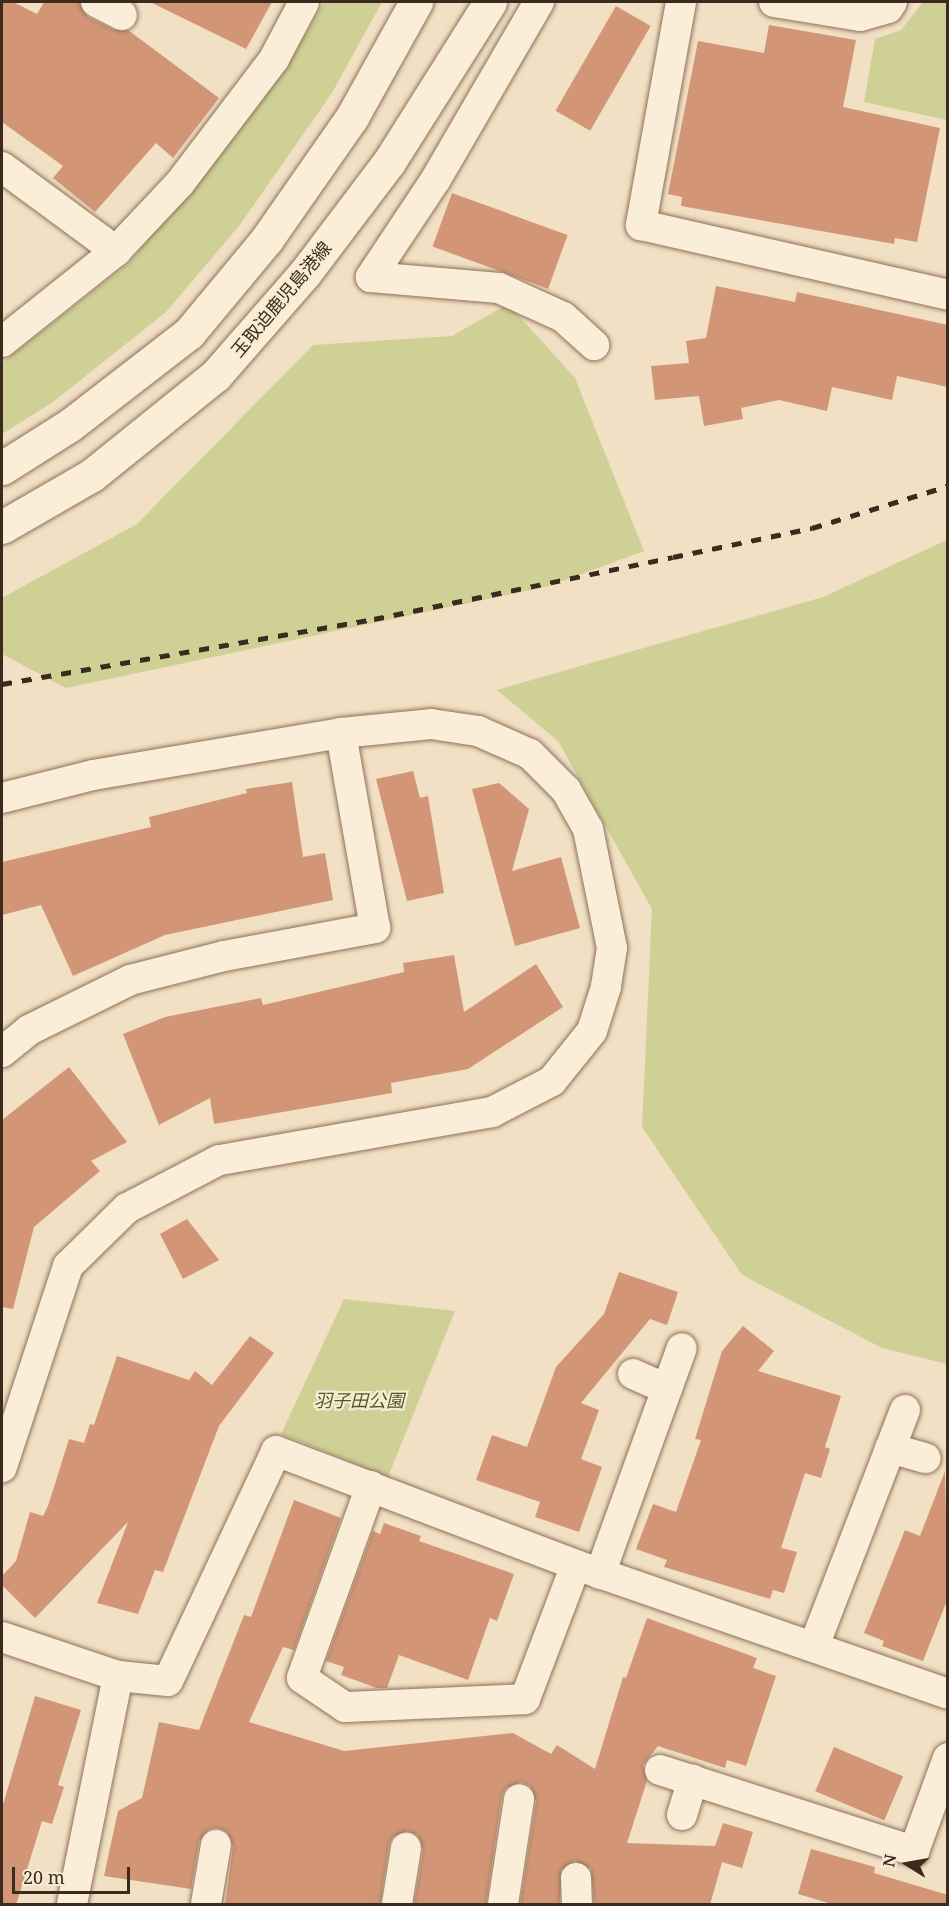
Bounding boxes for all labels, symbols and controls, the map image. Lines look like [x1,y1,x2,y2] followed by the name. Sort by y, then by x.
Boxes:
[226,237,336,361] street label: 玉取迫鹿児島港線
[314,1389,404,1411] park label: 羽子田公園
[877,1834,937,1894] north arrow
[877,1852,901,1869] text: N
[15,1855,134,1893] scale bar
[23,1865,65,1889] text: 20 m

